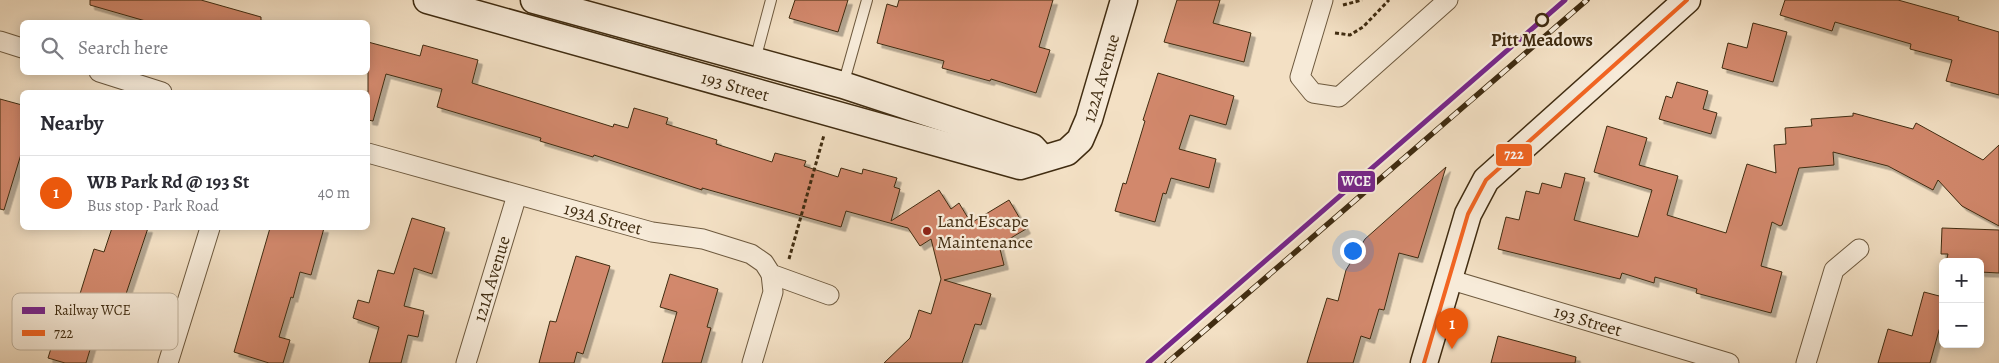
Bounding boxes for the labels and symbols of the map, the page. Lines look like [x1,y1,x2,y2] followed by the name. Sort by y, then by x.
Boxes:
[1535,13,1549,27] marker: Pitt Meadows
[1491,28,1593,52] place label: Pitt Meadows
[1077,31,1125,125] street label: 122A Avenue
[698,65,772,107] street label: 193 Street
[1495,143,1533,167] line badge: 722
[1504,145,1524,164] text: 722
[1337,170,1376,193] line badge: WCE
[1340,172,1371,191] text: WCE
[561,196,645,241] street label: 193A Street
[937,209,1033,254] place label: Land Escape Maintenance
[921,225,933,237] marker: Land Escape Maintenance
[467,233,516,325] street label: 121A Avenue
[1340,238,1366,264] your location
[12,293,178,350] legend
[1551,299,1625,342] street label: 193 Street
[54,301,131,320] text: Railway WCE
[1436,308,1468,349] pin: 1
[54,324,74,343] text: 722

